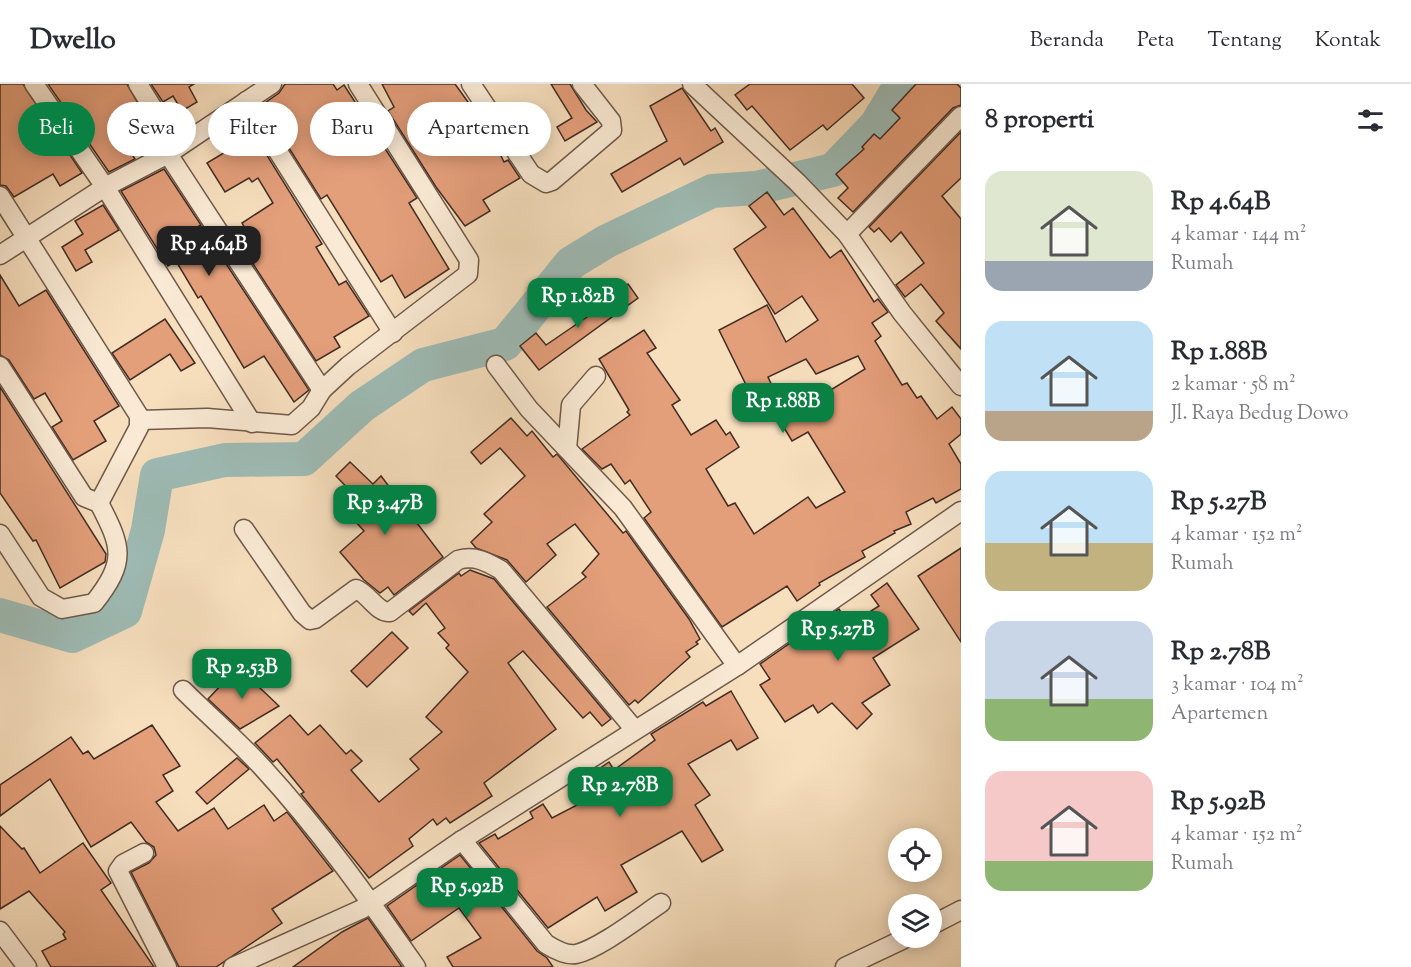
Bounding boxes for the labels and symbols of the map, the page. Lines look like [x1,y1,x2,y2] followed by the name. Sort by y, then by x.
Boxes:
[147,226,271,277] pin: Rp 4.64B
[516,278,640,329] pin: Rp 1.82B
[721,383,845,434] pin: Rp 1.88B
[323,485,447,536] pin: Rp 3.47B
[776,611,900,662] pin: Rp 5.27B
[180,649,304,700] pin: Rp 2.53B
[558,767,682,818] pin: Rp 2.78B
[405,868,529,919] pin: Rp 5.92B

